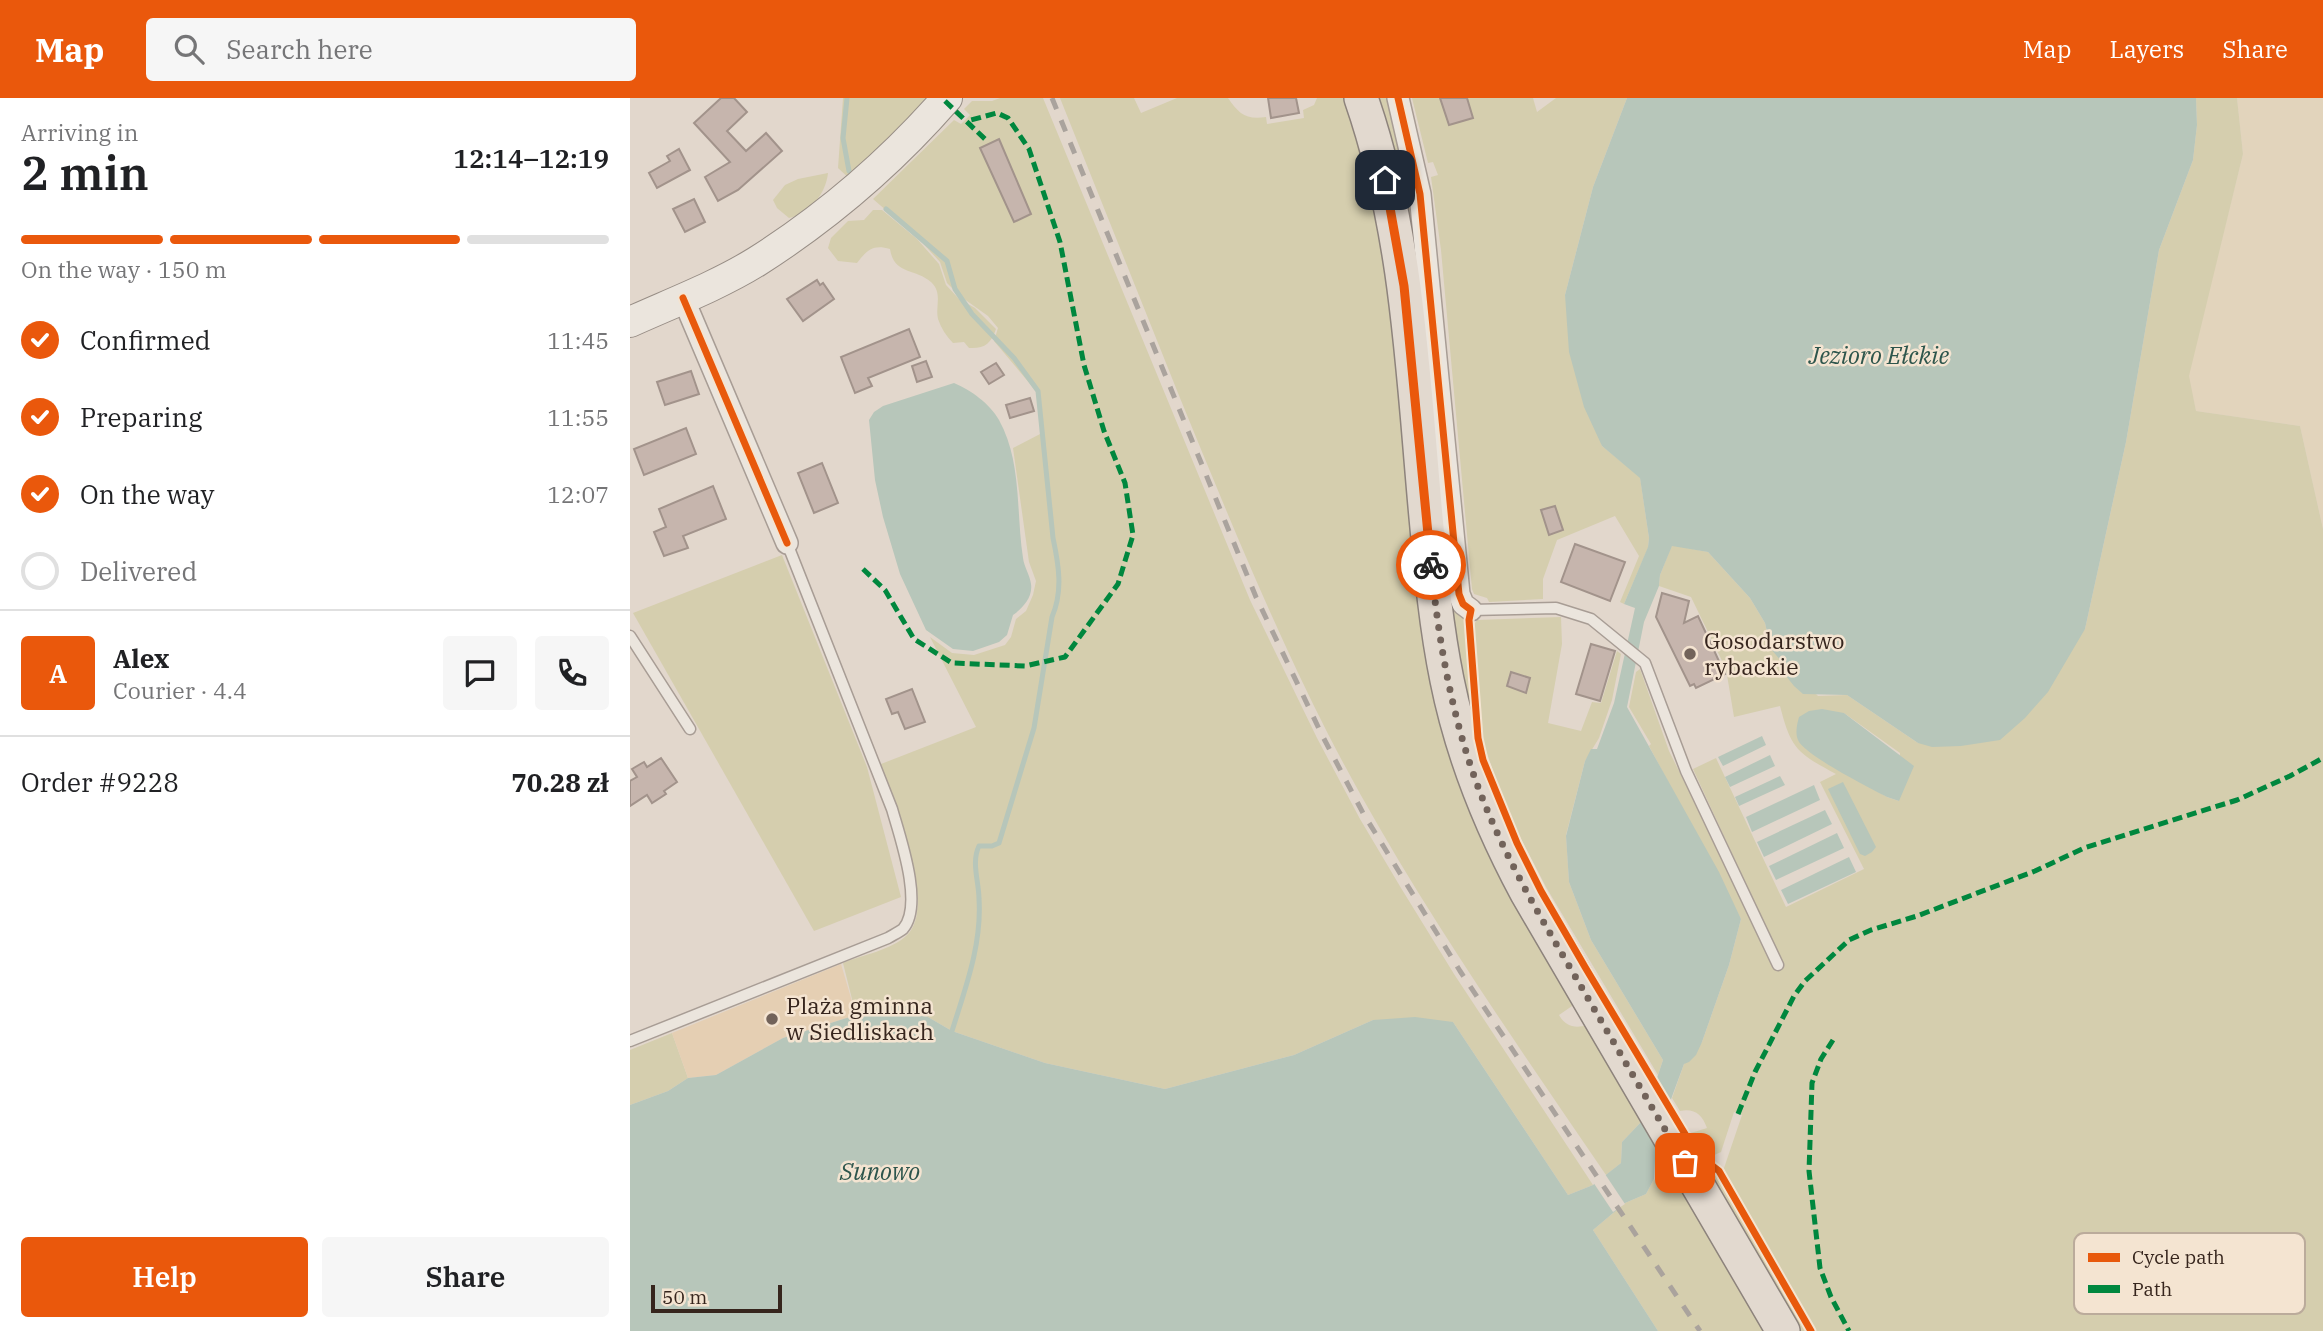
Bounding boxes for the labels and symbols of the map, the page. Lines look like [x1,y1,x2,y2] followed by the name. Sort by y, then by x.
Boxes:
[1355,150,1415,210] pin
[1808,339,1949,371] water label: Jezioro Ełckie
[1396,530,1466,600] courier
[1704,625,1845,681] place label: Gosodarstwo rybackie
[1682,646,1698,662] marker: Gosodarstwo rybackie
[786,990,934,1046] place label: Plaża gminna w Siedliskach
[764,1011,780,1027] marker: Plaża gminna w Siedliskach
[1655,1133,1715,1193] pin
[839,1155,920,1187] water label: Sunowo
[2074,1233,2305,1314] legend
[2132,1245,2225,1269] text: Cycle path
[2132,1277,2172,1301] text: Path
[651,1282,782,1314] scale bar

